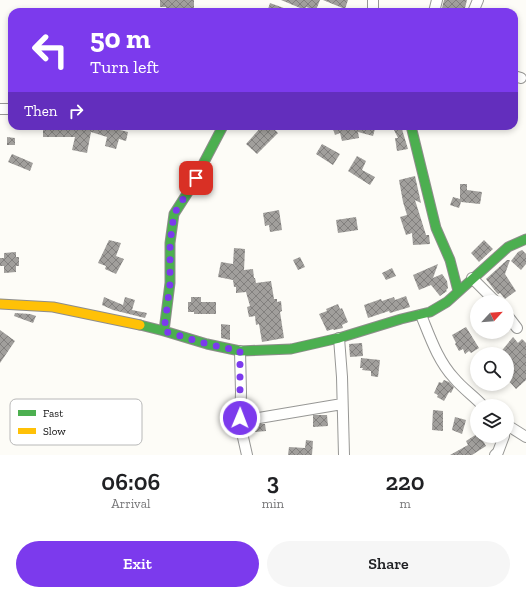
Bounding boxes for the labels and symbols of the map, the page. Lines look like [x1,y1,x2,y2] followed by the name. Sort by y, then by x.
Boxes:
[179,161,213,195] pin
[470,295,514,339] north arrow
[219,397,261,439] position arrow
[10,399,142,445] legend
[43,407,64,420] text: Fast
[43,425,66,438] text: Slow

